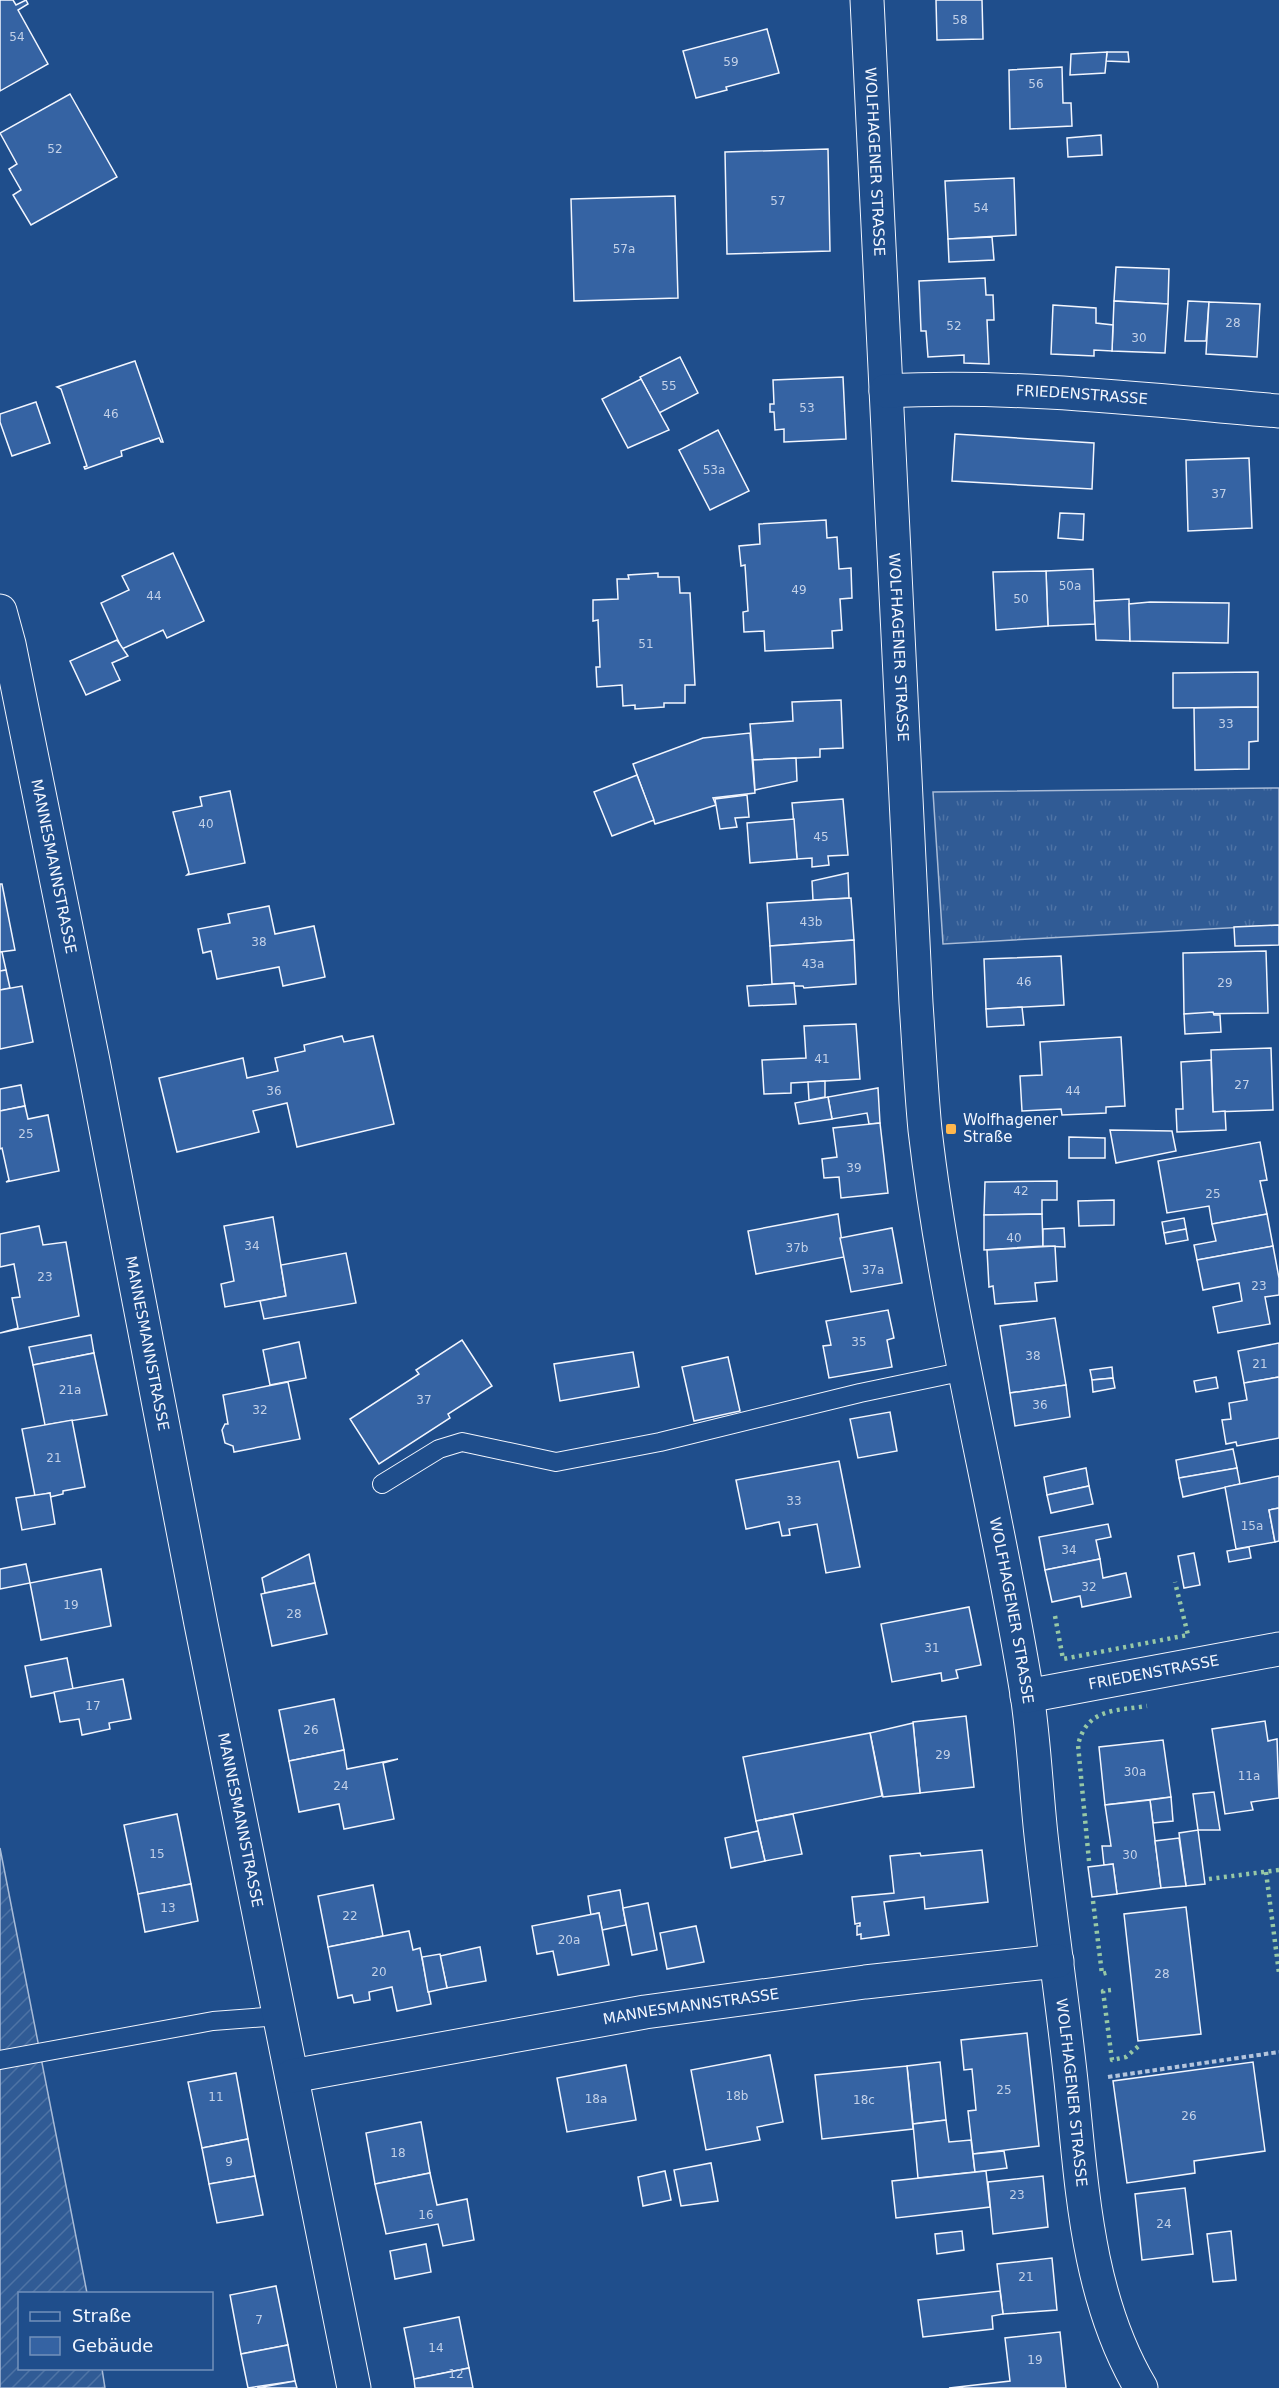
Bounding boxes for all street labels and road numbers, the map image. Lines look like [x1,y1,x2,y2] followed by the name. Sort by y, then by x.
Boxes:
[861,67,889,257] street label: WOLFHAGENER STRASSE
[1015,382,1149,408] street label: FRIEDENSTRASSE
[885,552,912,742] street label: WOLFHAGENER STRASSE
[27,777,80,955] street label: MANNESMANNSTRASSE
[122,1254,173,1432] street label: MANNESMANNSTRASSE
[986,1516,1037,1705] street label: WOLFHAGENER STRASSE
[1087,1651,1221,1693] street label: FRIEDENSTRASSE
[214,1731,267,1909] street label: MANNESMANNSTRASSE
[601,1985,780,2028] street label: MANNESMANNSTRASSE
[1052,1997,1091,2188] street label: WOLFHAGENER STRASSE

